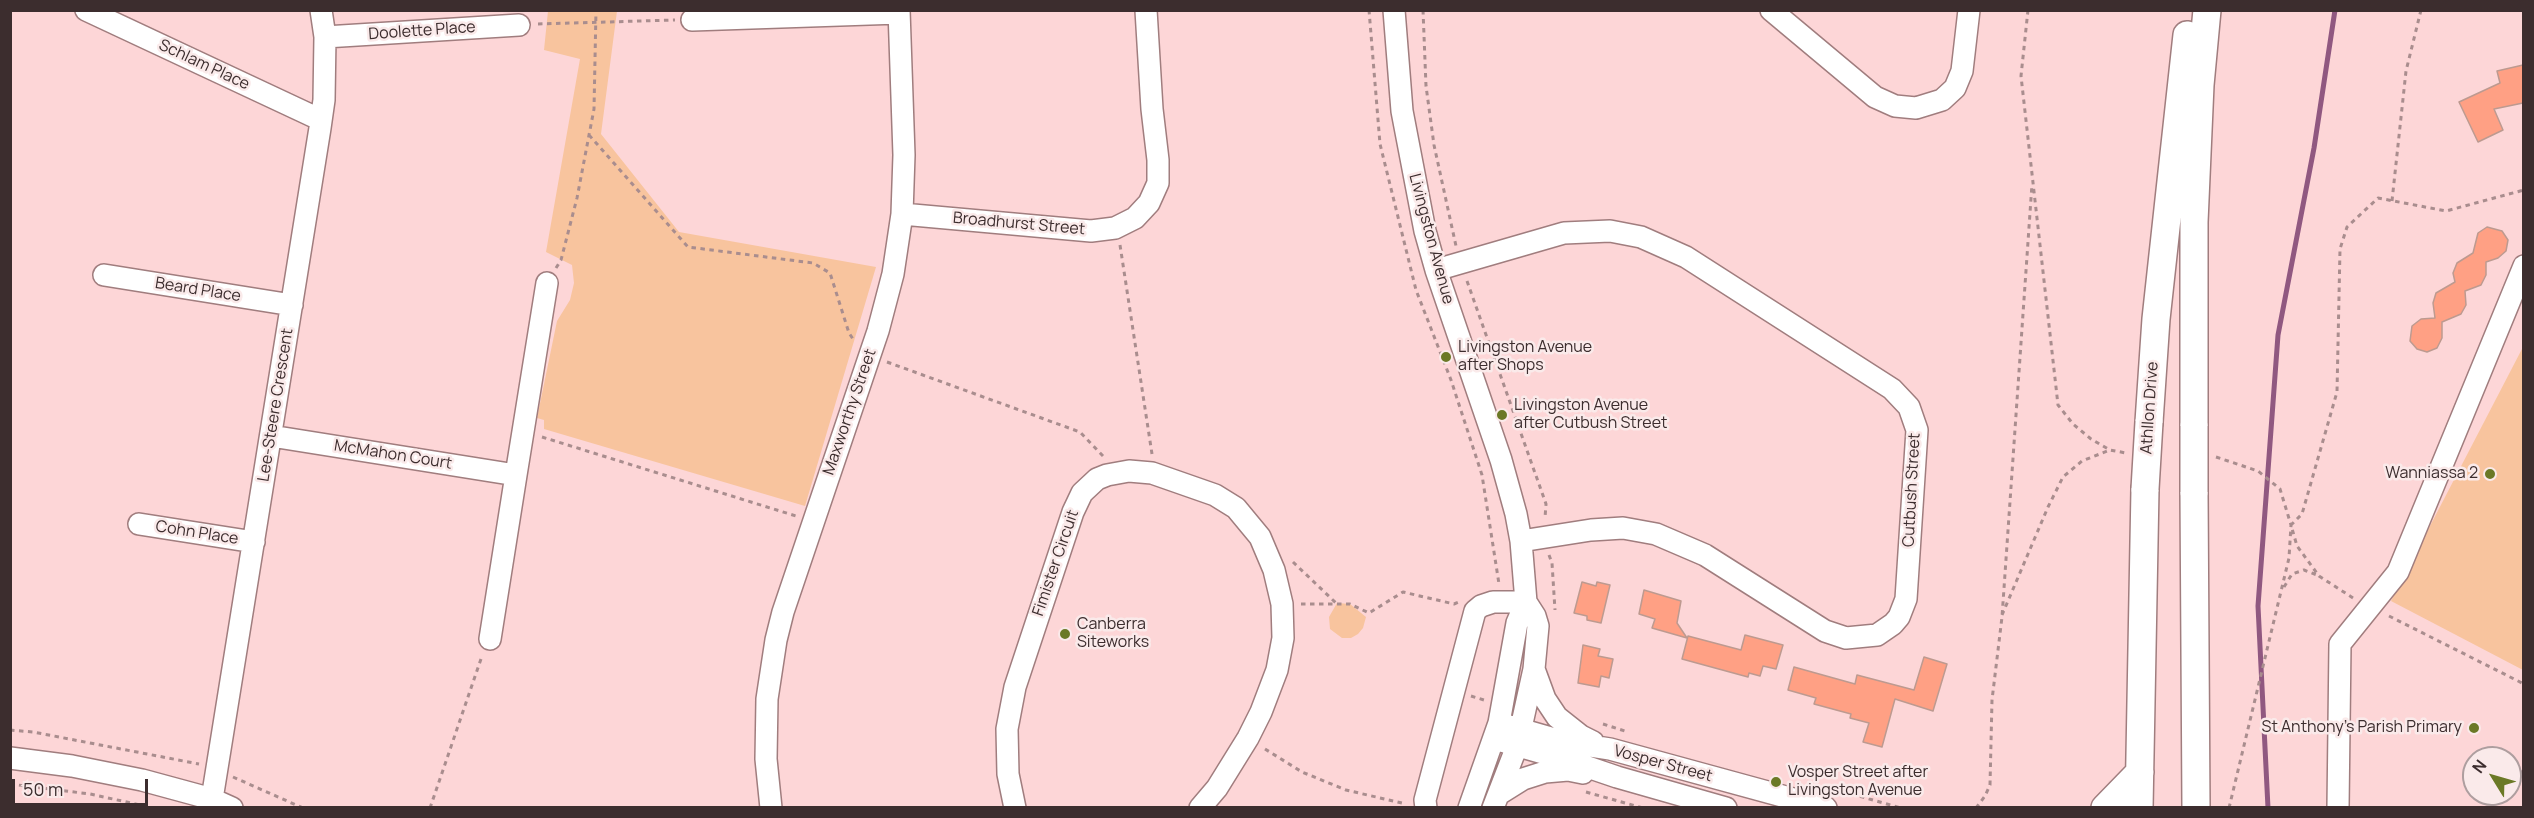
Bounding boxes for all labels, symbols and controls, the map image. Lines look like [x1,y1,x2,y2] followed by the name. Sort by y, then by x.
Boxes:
[368,18,476,44] street label: Doolette Place
[156,36,252,94] street label: Schlam Place
[1404,172,1458,306] street label: Livingston Avenue
[952,209,1086,239] street label: Broadhurst Street
[154,274,242,306] street label: Beard Place
[254,327,298,483] street label: Lee-Steere Crescent
[1458,338,1592,376] place label: Livingston Avenue after Shops
[819,346,881,478] street label: Maxworthy Street
[1439,350,1453,364] marker: Livingston Avenue after Shops
[2137,361,2163,455] street label: Athllon Drive
[1514,396,1667,434] place label: Livingston Avenue after Cutbush Street
[1495,408,1509,422] marker: Livingston Avenue after Cutbush Street
[1899,432,1925,548] street label: Cutbush Street
[333,436,453,474] street label: McMahon Court
[2385,464,2478,484] place label: Wanniassa 2
[2483,467,2497,481] marker: Wanniassa 2
[1029,507,1083,619] street label: Fimister Circuit
[154,517,240,549] street label: Cohn Place
[1077,615,1149,653] place label: Canberra Siteworks
[1058,627,1072,641] marker: Canberra Siteworks
[2262,718,2462,738] place label: St Anthony’s Parish Primary
[2467,721,2481,735] marker: St Anthony’s Parish Primary
[1612,742,1714,786] street label: Vosper Street
[2462,746,2522,806] north arrow
[2467,755,2491,778] text: N
[1788,763,1928,801] place label: Vosper Street after Livingston Avenue
[15,767,152,805] scale bar
[1769,775,1783,789] marker: Vosper Street after Livingston Avenue
[23,777,63,801] text: 50 m

